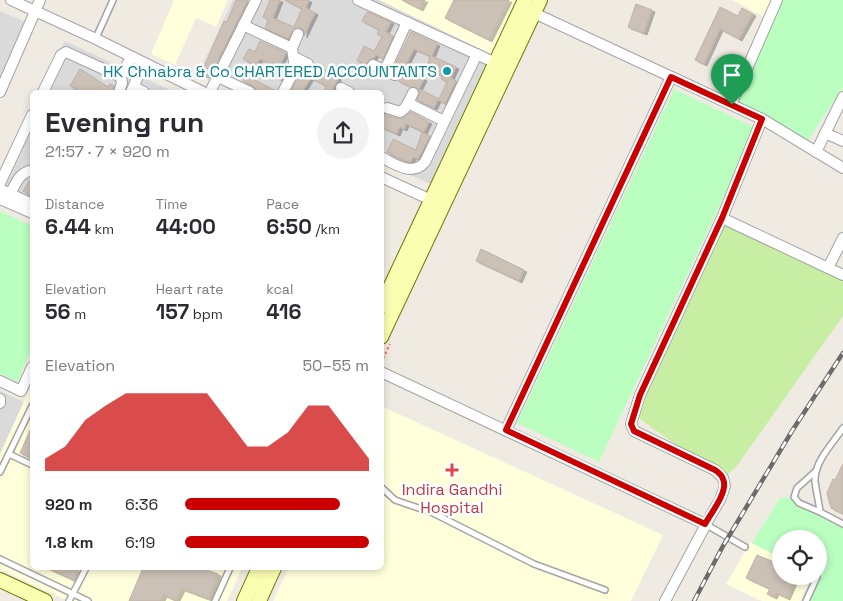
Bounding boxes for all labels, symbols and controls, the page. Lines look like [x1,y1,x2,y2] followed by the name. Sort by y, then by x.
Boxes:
[711,54,753,105] pin
[103,61,437,82] place label: HK Chhabra & Co CHARTERED ACCOUNTANTS
[718,61,746,89] icon: arrive
[441,65,453,77] marker: HK Chhabra & Co CHARTERED ACCOUNTANTS
[45,104,204,140] text: Evening run
[317,107,369,159] button: share
[45,141,170,162] text: 21:57 · 7 × 920 m
[45,195,105,213] text: Distance
[156,195,188,213] text: Time
[266,195,299,213] text: Pace
[45,213,91,240] text: 6.44
[156,213,216,240] text: 44:00
[266,213,312,240] text: 6:50
[91,220,114,238] text: km
[312,220,340,238] text: /km
[45,280,106,298] text: Elevation
[156,280,224,298] text: Heart rate
[266,280,293,298] text: kcal
[45,298,71,325] text: 56
[156,298,189,325] text: 157
[266,298,301,325] text: 416
[71,305,86,323] text: m
[189,305,223,323] text: bpm
[45,355,115,376] text: Elevation
[302,355,369,376] text: 50–55 m
[445,463,459,477] marker: Indira Gandhi Hospital
[402,479,502,518] place label: Indira Gandhi Hospital
[45,494,93,515] text: 920 m
[125,494,158,515] text: 6:36
[772,530,827,585] map controls
[772,530,827,585] button: locate
[45,532,93,553] text: 1.8 km
[125,532,155,553] text: 6:19

